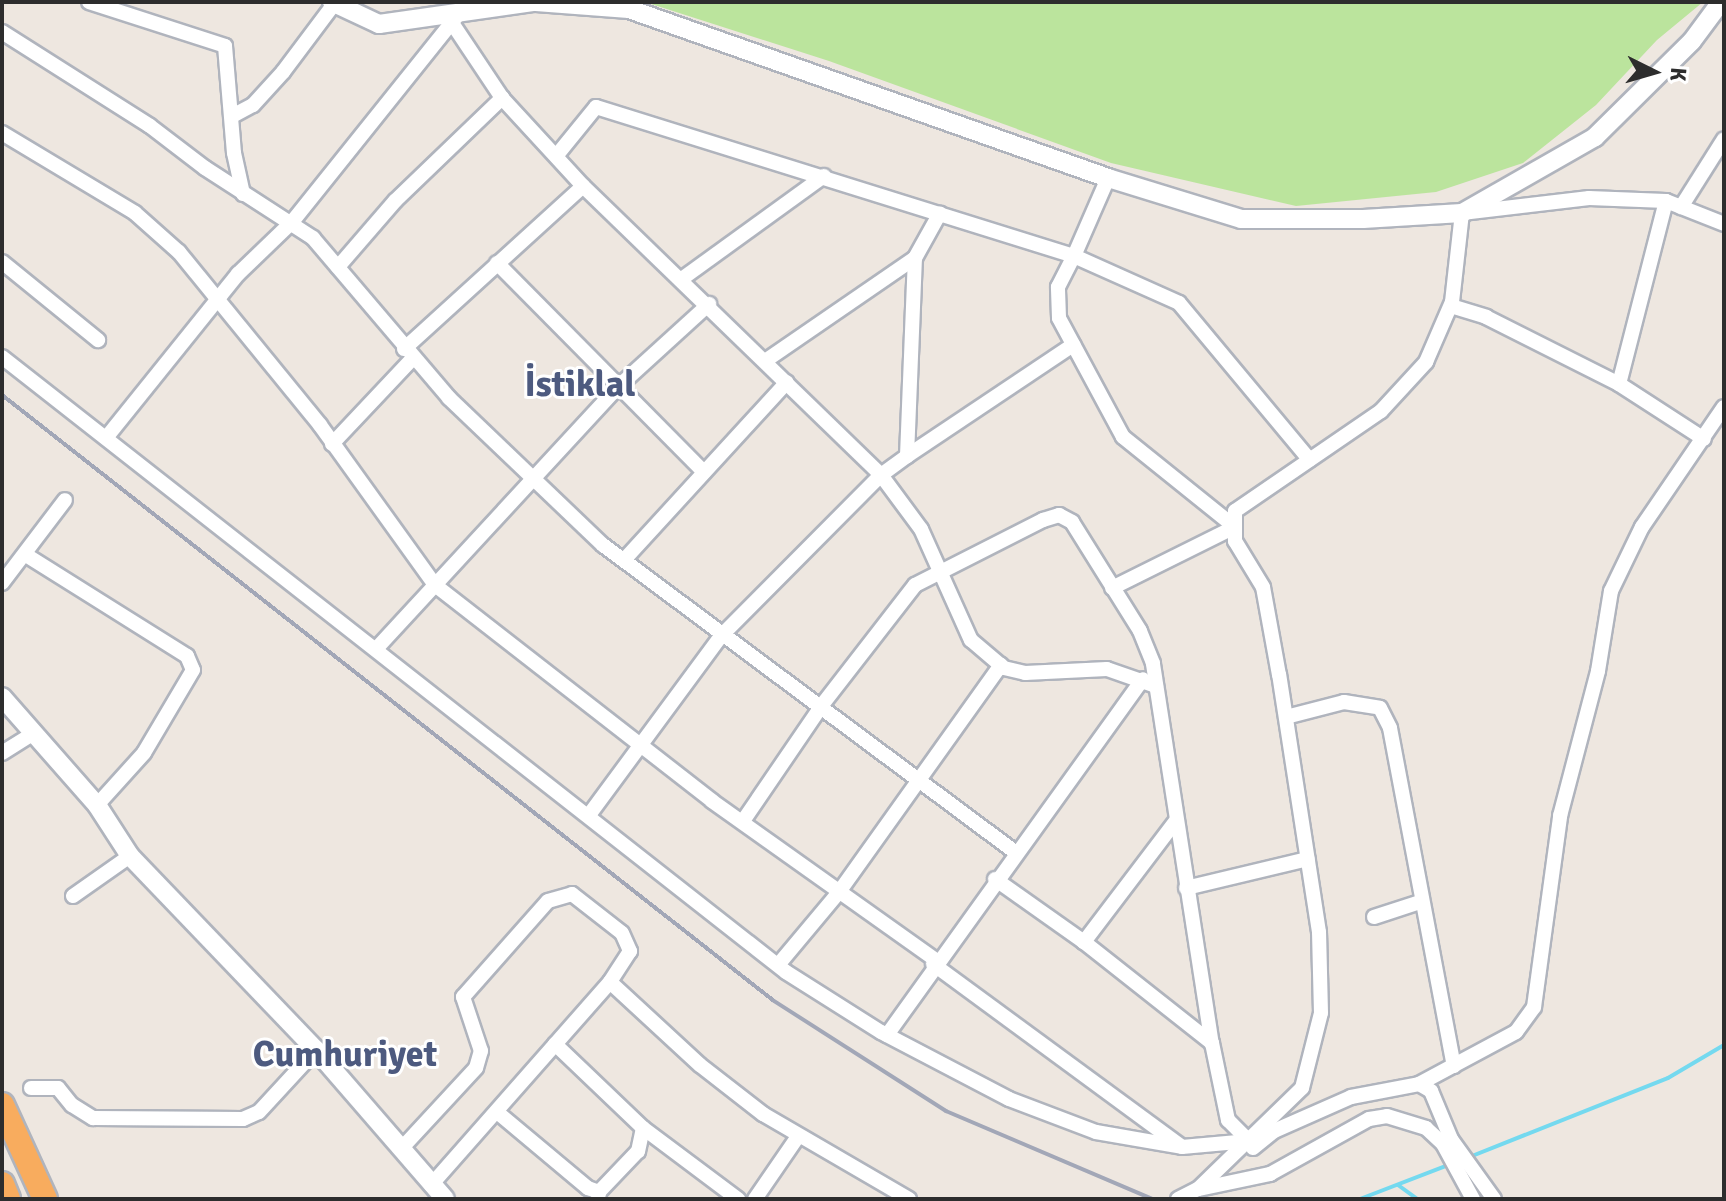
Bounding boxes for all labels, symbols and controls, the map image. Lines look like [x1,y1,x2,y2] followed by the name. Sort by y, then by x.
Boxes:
[1614,32,1694,112] north arrow
[1664,66,1692,82] text: K
[524,363,636,407] district label: İstiklal
[253,1033,437,1077] district label: Cumhuriyet

